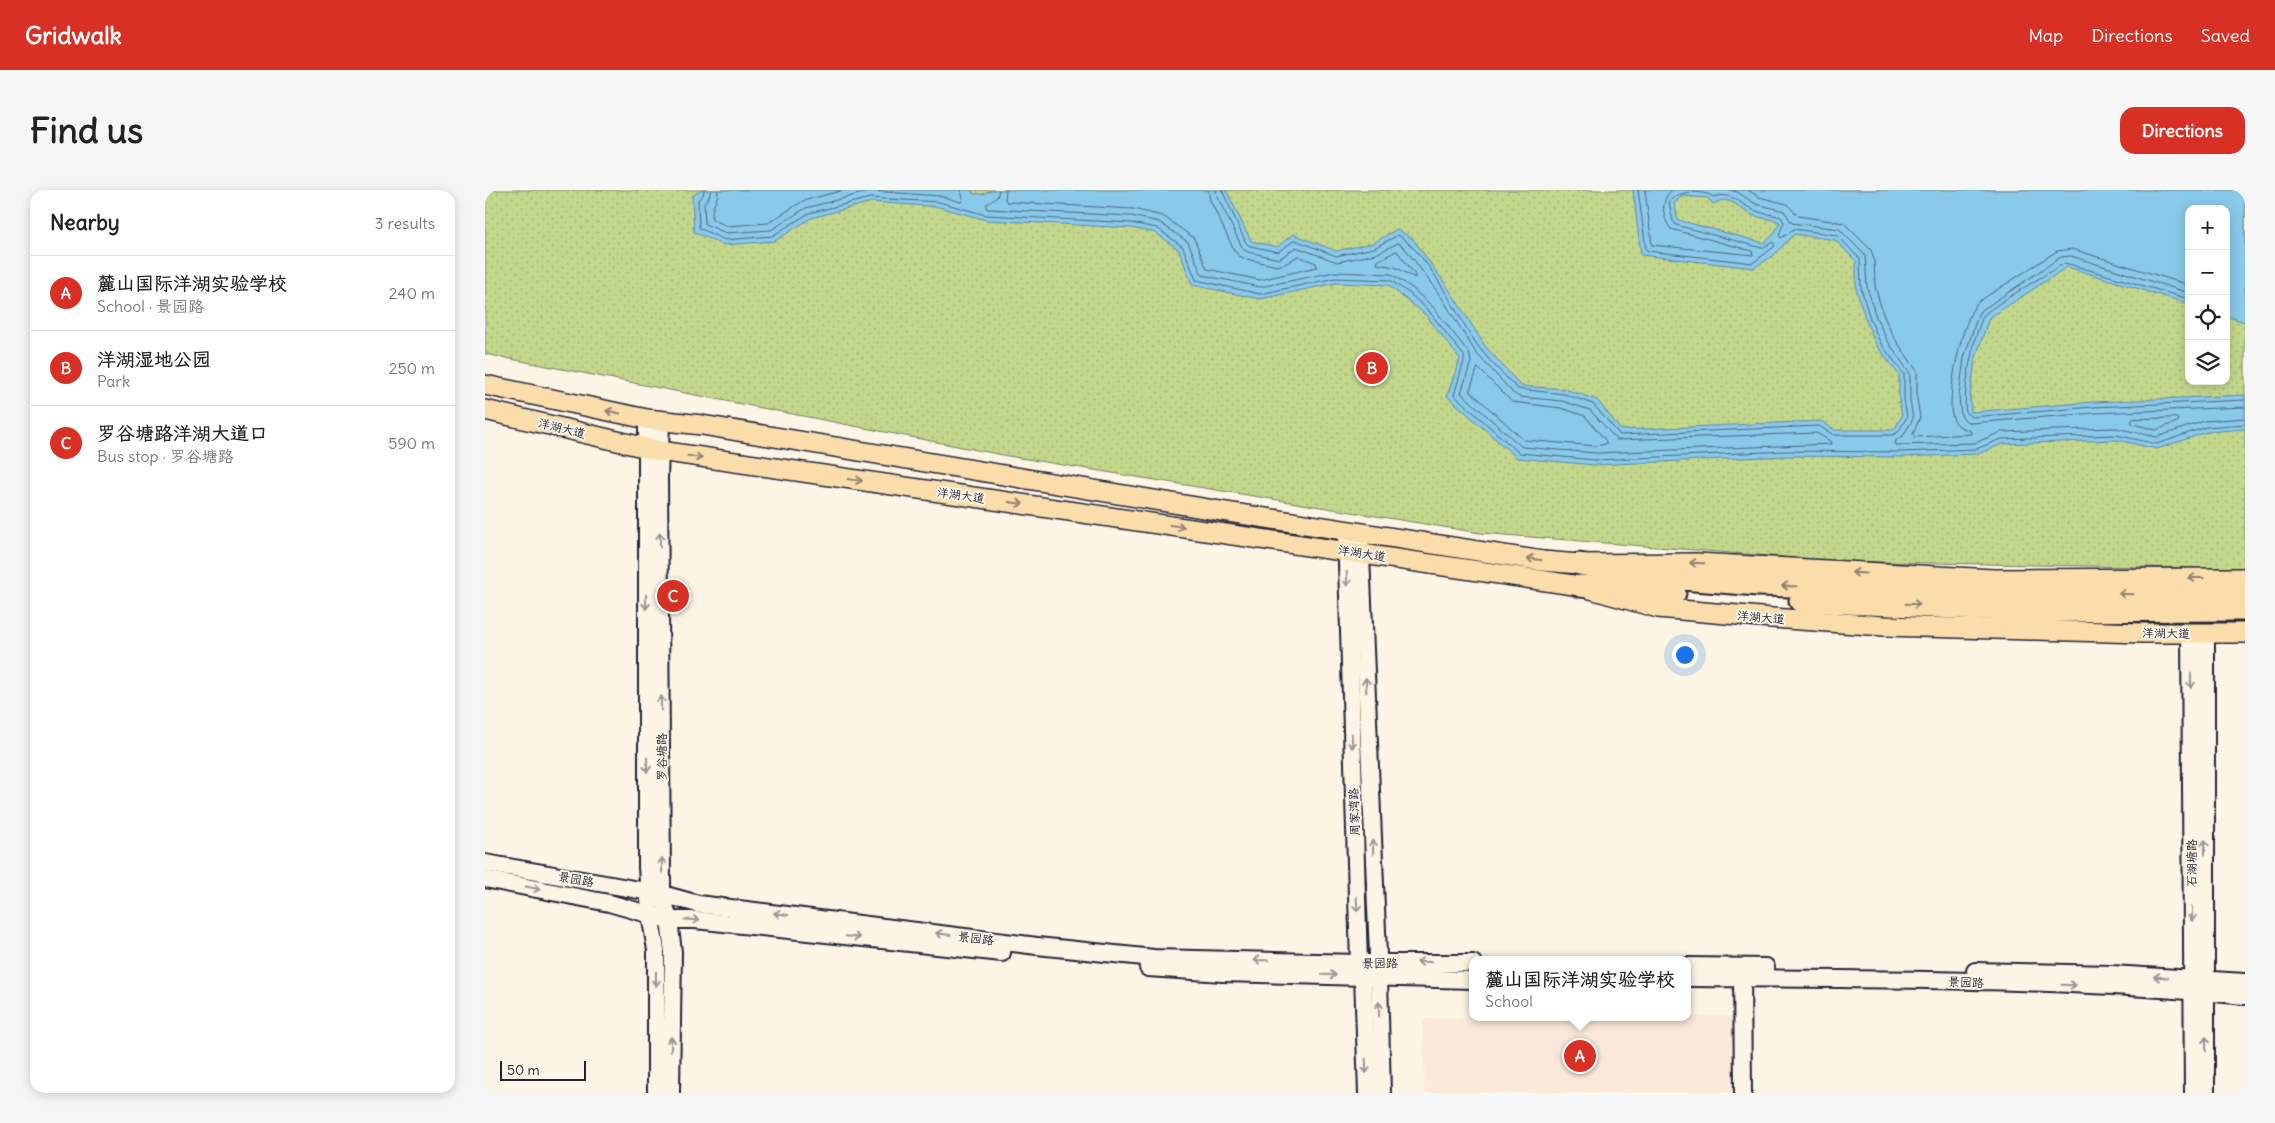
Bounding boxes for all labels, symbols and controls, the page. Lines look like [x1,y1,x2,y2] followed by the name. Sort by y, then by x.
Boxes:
[25,20,122,50] text: Gridwalk
[2028,24,2063,47] text: Map
[2091,24,2173,47] text: Directions
[2201,24,2250,47] text: Saved
[2120,107,2245,154] button: Directions
[30,108,143,152] text: Find us
[2185,205,2230,385] map controls
[2185,205,2230,250] button: +
[50,209,120,236] text: Nearby
[375,213,435,233] text: 3 results
[2185,250,2230,295] button: −
[97,271,287,295] text: 麓山国际洋湖实验学校
[61,283,71,303] text: A
[389,283,435,303] text: 240 m
[2185,295,2230,340] button: locate
[97,296,204,316] text: School · 景园路
[2185,340,2230,385] button: layers
[97,347,211,371] text: 洋湖湿地公园
[1356,349,1388,387] pin: B
[61,358,71,378] text: B
[389,358,435,378] text: 250 m
[97,371,130,391] text: Park
[606,407,622,416] one-way arrow
[537,415,587,441] street label: 洋湖大道
[97,421,268,445] text: 罗谷塘路洋湖大道口
[61,433,71,453] text: C
[388,433,435,453] text: 590 m
[97,446,234,466] text: Bus stop · 罗谷塘路
[686,452,702,462] one-way arrow
[847,476,863,486] one-way arrow
[936,484,986,506] street label: 洋湖大道
[1008,499,1024,509] one-way arrow
[1169,521,1185,531] one-way arrow
[655,533,665,549] one-way arrow
[1337,542,1387,564] street label: 洋湖大道
[1527,554,1543,564] one-way arrow
[1689,559,1705,568] one-way arrow
[1851,569,1867,578] one-way arrow
[1342,571,1351,587] one-way arrow
[2189,573,2205,583] one-way arrow
[657,577,689,615] pin: C
[1781,581,1798,591] one-way arrow
[2119,589,2135,599] one-way arrow
[641,594,651,610] one-way arrow
[1905,600,1921,609] one-way arrow
[1736,607,1786,627] street label: 洋湖大道
[2142,625,2190,641] street label: 洋湖大道
[1672,642,1698,668] your location
[2186,673,2196,689] one-way arrow
[1361,677,1370,693] one-way arrow
[656,695,666,712] one-way arrow
[654,733,669,781] street label: 罗谷塘路
[1347,733,1356,749] one-way arrow
[642,756,652,772] one-way arrow
[1346,788,1362,836] street label: 周家湾路
[1368,839,1377,855] one-way arrow
[2184,839,2199,887] street label: 石湖塘路
[2200,839,2210,856] one-way arrow
[657,858,667,874] one-way arrow
[557,868,595,890] street label: 景园路
[524,884,540,894] one-way arrow
[1352,895,1362,911] one-way arrow
[2187,906,2196,922] one-way arrow
[774,909,790,919] one-way arrow
[683,916,699,925] one-way arrow
[957,928,995,948] street label: 景园路
[935,929,951,939] one-way arrow
[845,932,861,942] one-way arrow
[1254,955,1270,965] one-way arrow
[1362,955,1398,971] street label: 景园路
[1469,956,1691,1021] popup
[1416,958,1432,967] one-way arrow
[1485,967,1675,991] text: 麓山国际洋湖实验学校
[651,970,661,987] one-way arrow
[1320,970,1337,980] one-way arrow
[2154,973,2170,982] one-way arrow
[1948,974,1984,990] street label: 景园路
[2060,980,2076,990] one-way arrow
[1485,991,1533,1011] text: School
[1374,1002,1384,1018] one-way arrow
[666,1037,676,1053] one-way arrow
[1564,1037,1596,1075] pin: A
[2201,1037,2211,1053] one-way arrow
[1361,1057,1371,1073] one-way arrow
[500,1058,586,1081] scale bar
[507,1061,540,1079] text: 50 m

